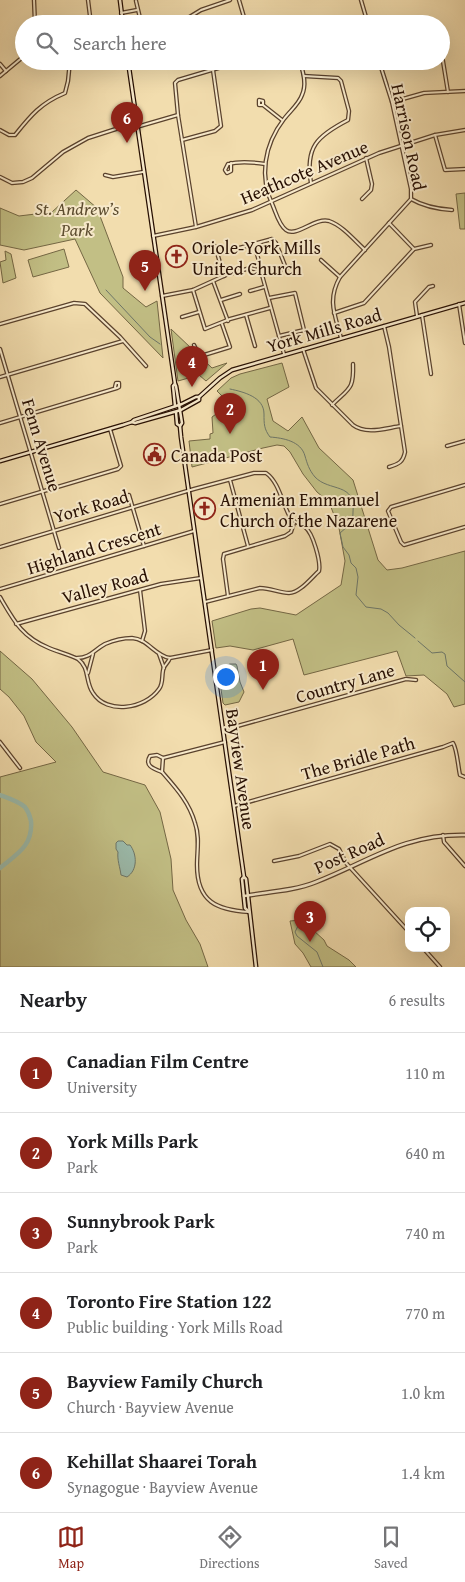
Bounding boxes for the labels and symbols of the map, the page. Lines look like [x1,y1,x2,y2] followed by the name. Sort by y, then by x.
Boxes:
[385,81,434,193] street label: Harrison Road
[111,102,143,143] pin: 6
[236,133,372,211] street label: Heathcote Avenue
[35,195,120,243] park label: St. Andrew’s Park
[192,234,321,282] place label: Oriole-York Mills United Church
[164,245,188,269] church icon: Oriole-York Mills United Church
[129,250,161,291] pin: 5
[263,301,385,359] street label: York Mills Road
[176,346,208,387] pin: 4
[214,393,246,434] pin: 2
[15,395,69,495] street label: Fenn Avenue
[171,442,263,469] place label: Canada Post
[143,443,167,467] public building icon: Canada Post
[50,482,132,530] street label: York Road
[220,486,397,534] place label: Armenian Emmanuel Church of the Nazarene
[192,497,216,521] church icon: Armenian Emmanuel Church of the Nazarene
[24,515,165,581] street label: Highland Crescent
[59,561,152,610] street label: Valley Road
[247,649,279,690] pin: 1
[293,656,397,710] street label: Country Lane
[213,664,239,690] your location
[219,707,263,831] street label: Bayview Avenue
[298,729,418,787] street label: The Bridle Path
[310,825,389,880] street label: Post Road
[294,901,326,942] pin: 3

